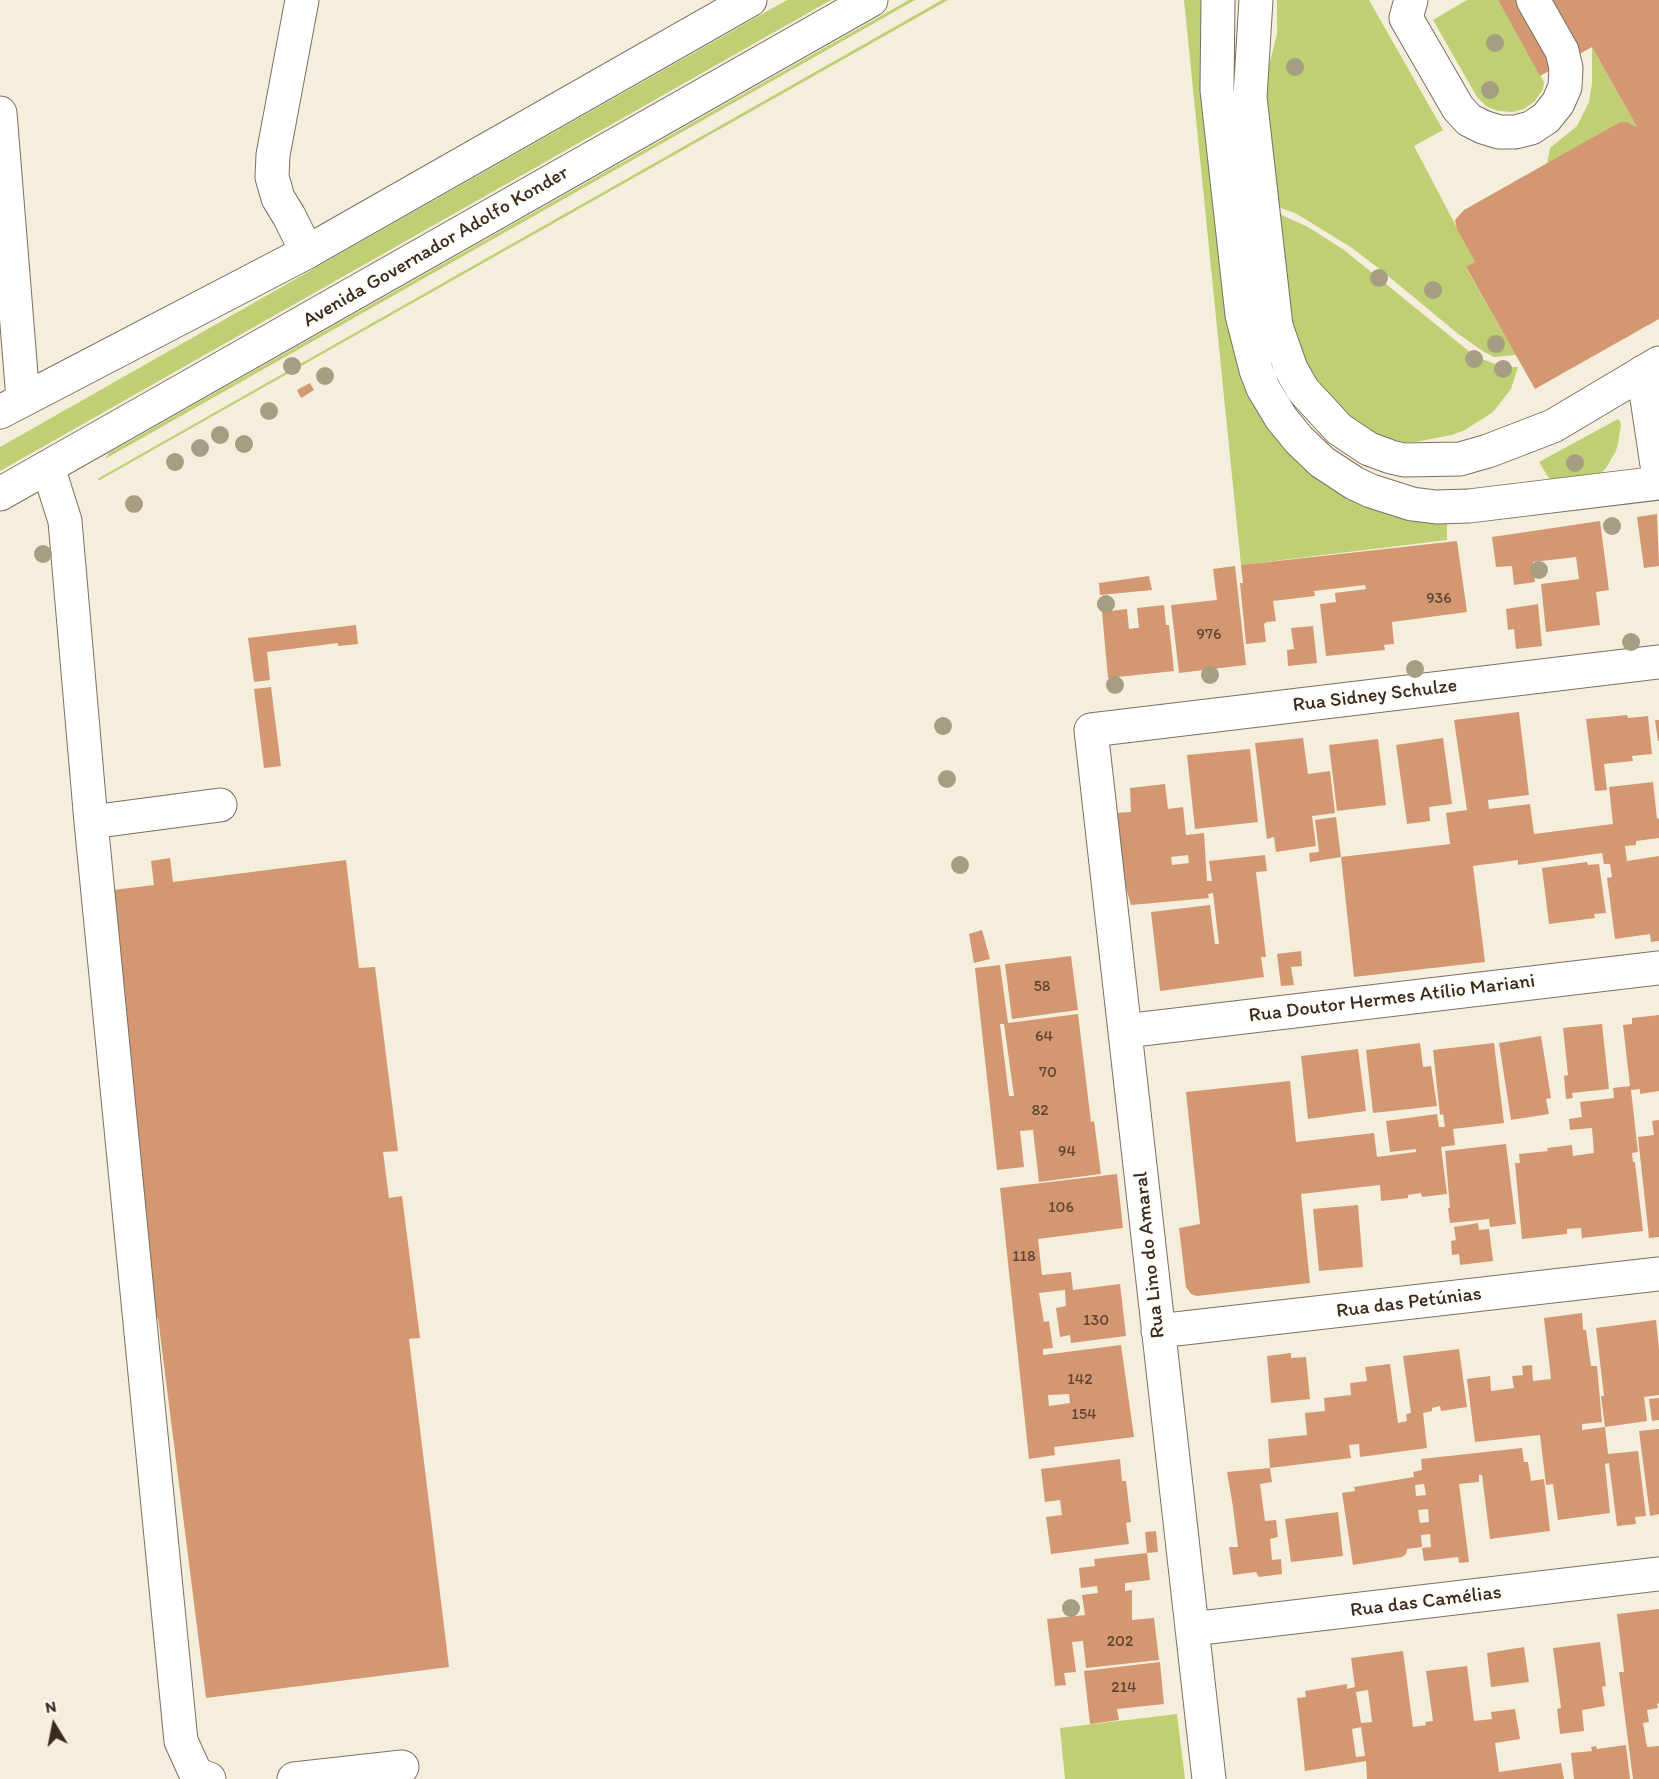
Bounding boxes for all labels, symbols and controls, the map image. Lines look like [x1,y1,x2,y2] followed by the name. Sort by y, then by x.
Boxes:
[299,161,573,333] street label: Avenida Governador Adolfo Konder
[1426,589,1452,609] house number: 936
[1197,625,1221,645] house number: 976
[1291,674,1459,718] street label: Rua Sidney Schulze
[1247,970,1537,1028] street label: Rua Doutor Hermes Atílio Mariani
[1033,977,1051,997] house number: 58
[1035,1027,1053,1047] house number: 64
[1039,1063,1057,1083] house number: 70
[1031,1101,1049,1121] house number: 82
[1058,1142,1076,1162] house number: 94
[1129,1170,1171,1340] street label: Rua Lino do Amaral
[1048,1198,1074,1218] house number: 106
[1012,1247,1036,1267] house number: 118
[1335,1282,1483,1324] street label: Rua das Petúnias
[1083,1311,1109,1331] house number: 130
[1067,1370,1093,1390] house number: 142
[1071,1405,1097,1425] house number: 154
[1349,1581,1503,1623] street label: Rua das Camélias
[1107,1632,1133,1652] house number: 202
[1111,1678,1137,1698] house number: 214
[24,1695,84,1755] north arrow
[44,1696,58,1717] text: N

